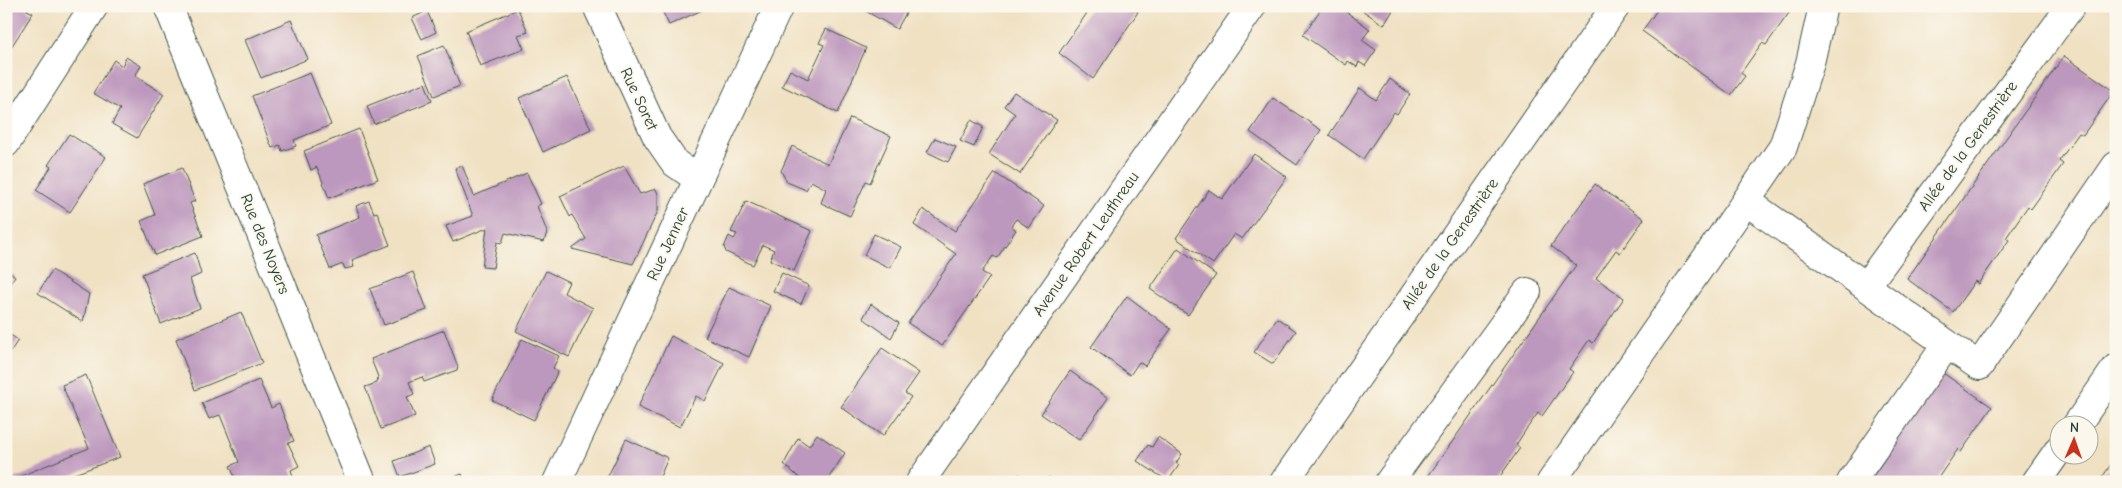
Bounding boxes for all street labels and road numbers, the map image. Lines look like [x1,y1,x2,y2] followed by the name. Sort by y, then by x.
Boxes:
[617,65,661,134] street label: Rue Soret
[1915,77,2021,215] street label: Allée de la Genestrière
[1029,168,1143,320] street label: Avenue Robert Leuthreau
[1398,175,1502,313] street label: Allée de la Genestrière
[237,191,293,297] street label: Rue des Noyers
[643,204,693,283] street label: Rue Jenner

